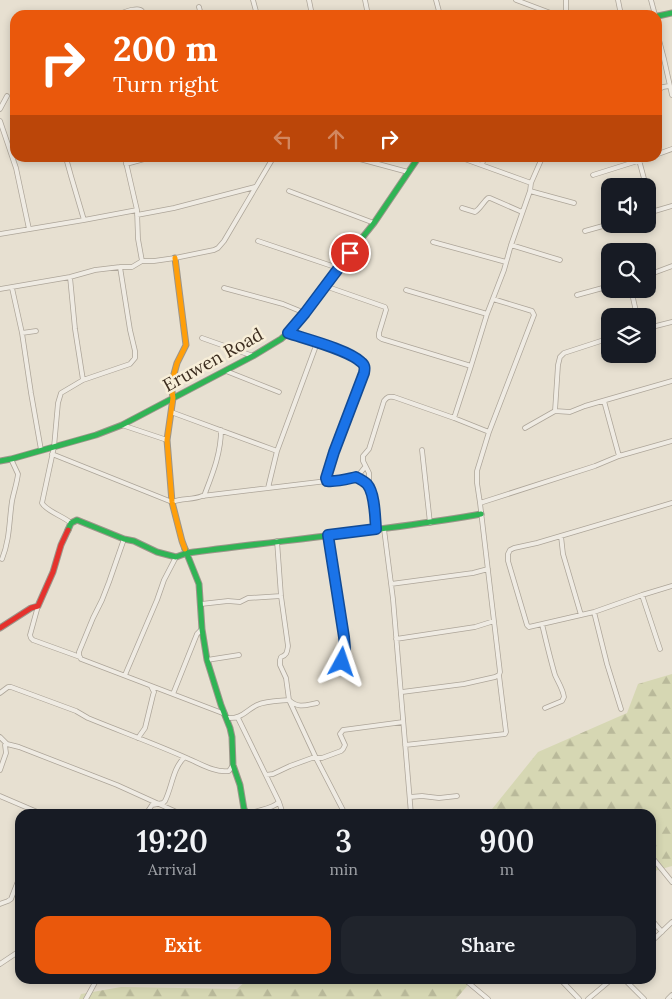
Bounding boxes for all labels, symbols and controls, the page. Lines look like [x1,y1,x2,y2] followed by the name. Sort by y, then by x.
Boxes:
[113,26,218,71] text: 200 m
[30,30,95,95] icon: right
[113,70,218,98] text: Turn right
[269,125,297,153] icon: left
[322,125,350,153] icon: ahead
[375,125,403,153] icon: right
[601,178,656,363] map controls
[601,178,656,233] button: sound
[329,232,371,274] pin
[336,239,364,267] icon: arrive
[601,243,656,298] button: search
[601,308,656,363] button: layers
[159,322,267,397] street label: Eruwen Road
[315,635,367,687] position arrow
[136,822,208,860] text: 19:20
[335,822,352,860] text: 3
[479,822,535,860] text: 900
[148,859,197,879] text: Arrival
[329,859,358,879] text: min
[500,859,514,879] text: m
[35,916,331,974] button: Exit
[341,916,636,974] button: Share

